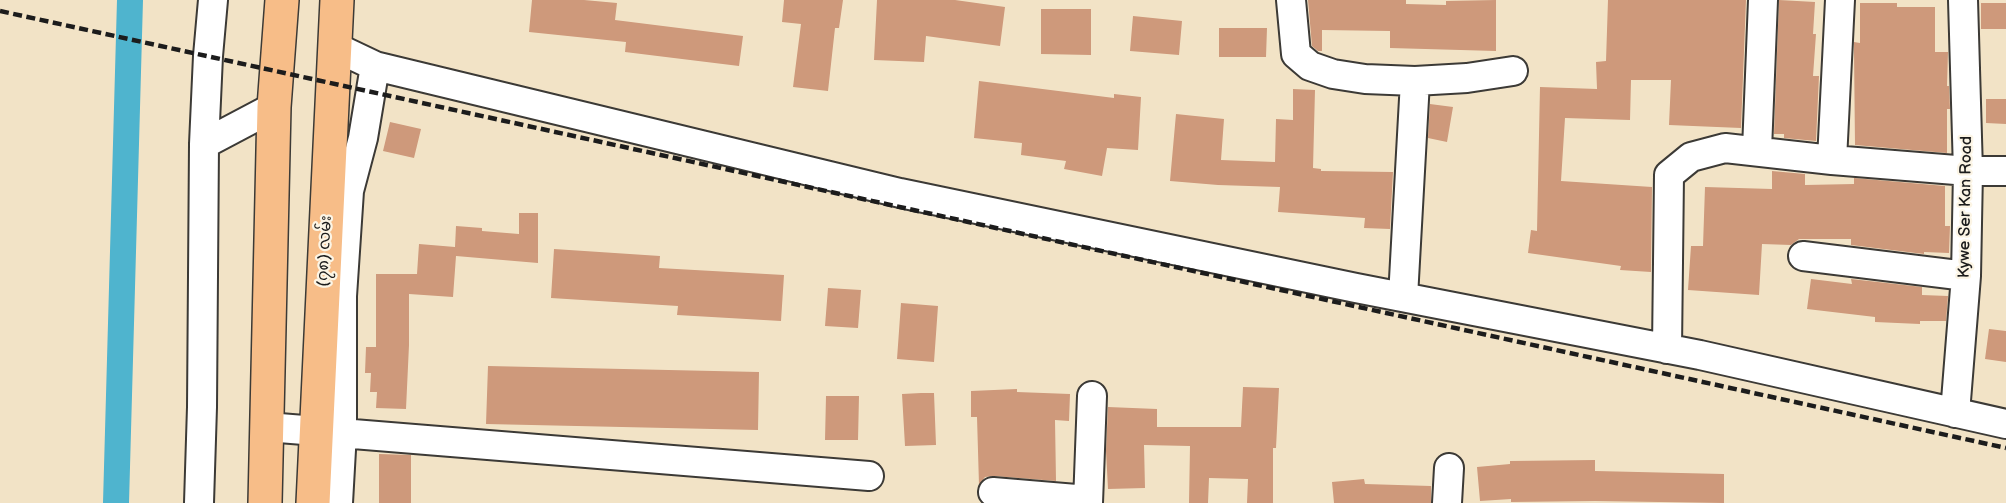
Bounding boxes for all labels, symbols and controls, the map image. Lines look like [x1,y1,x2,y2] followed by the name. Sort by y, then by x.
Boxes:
[1955,136,1977,278] street label: Kywe Ser Kan Road
[314,215,336,287] street label: (၇၈) လမ်း

